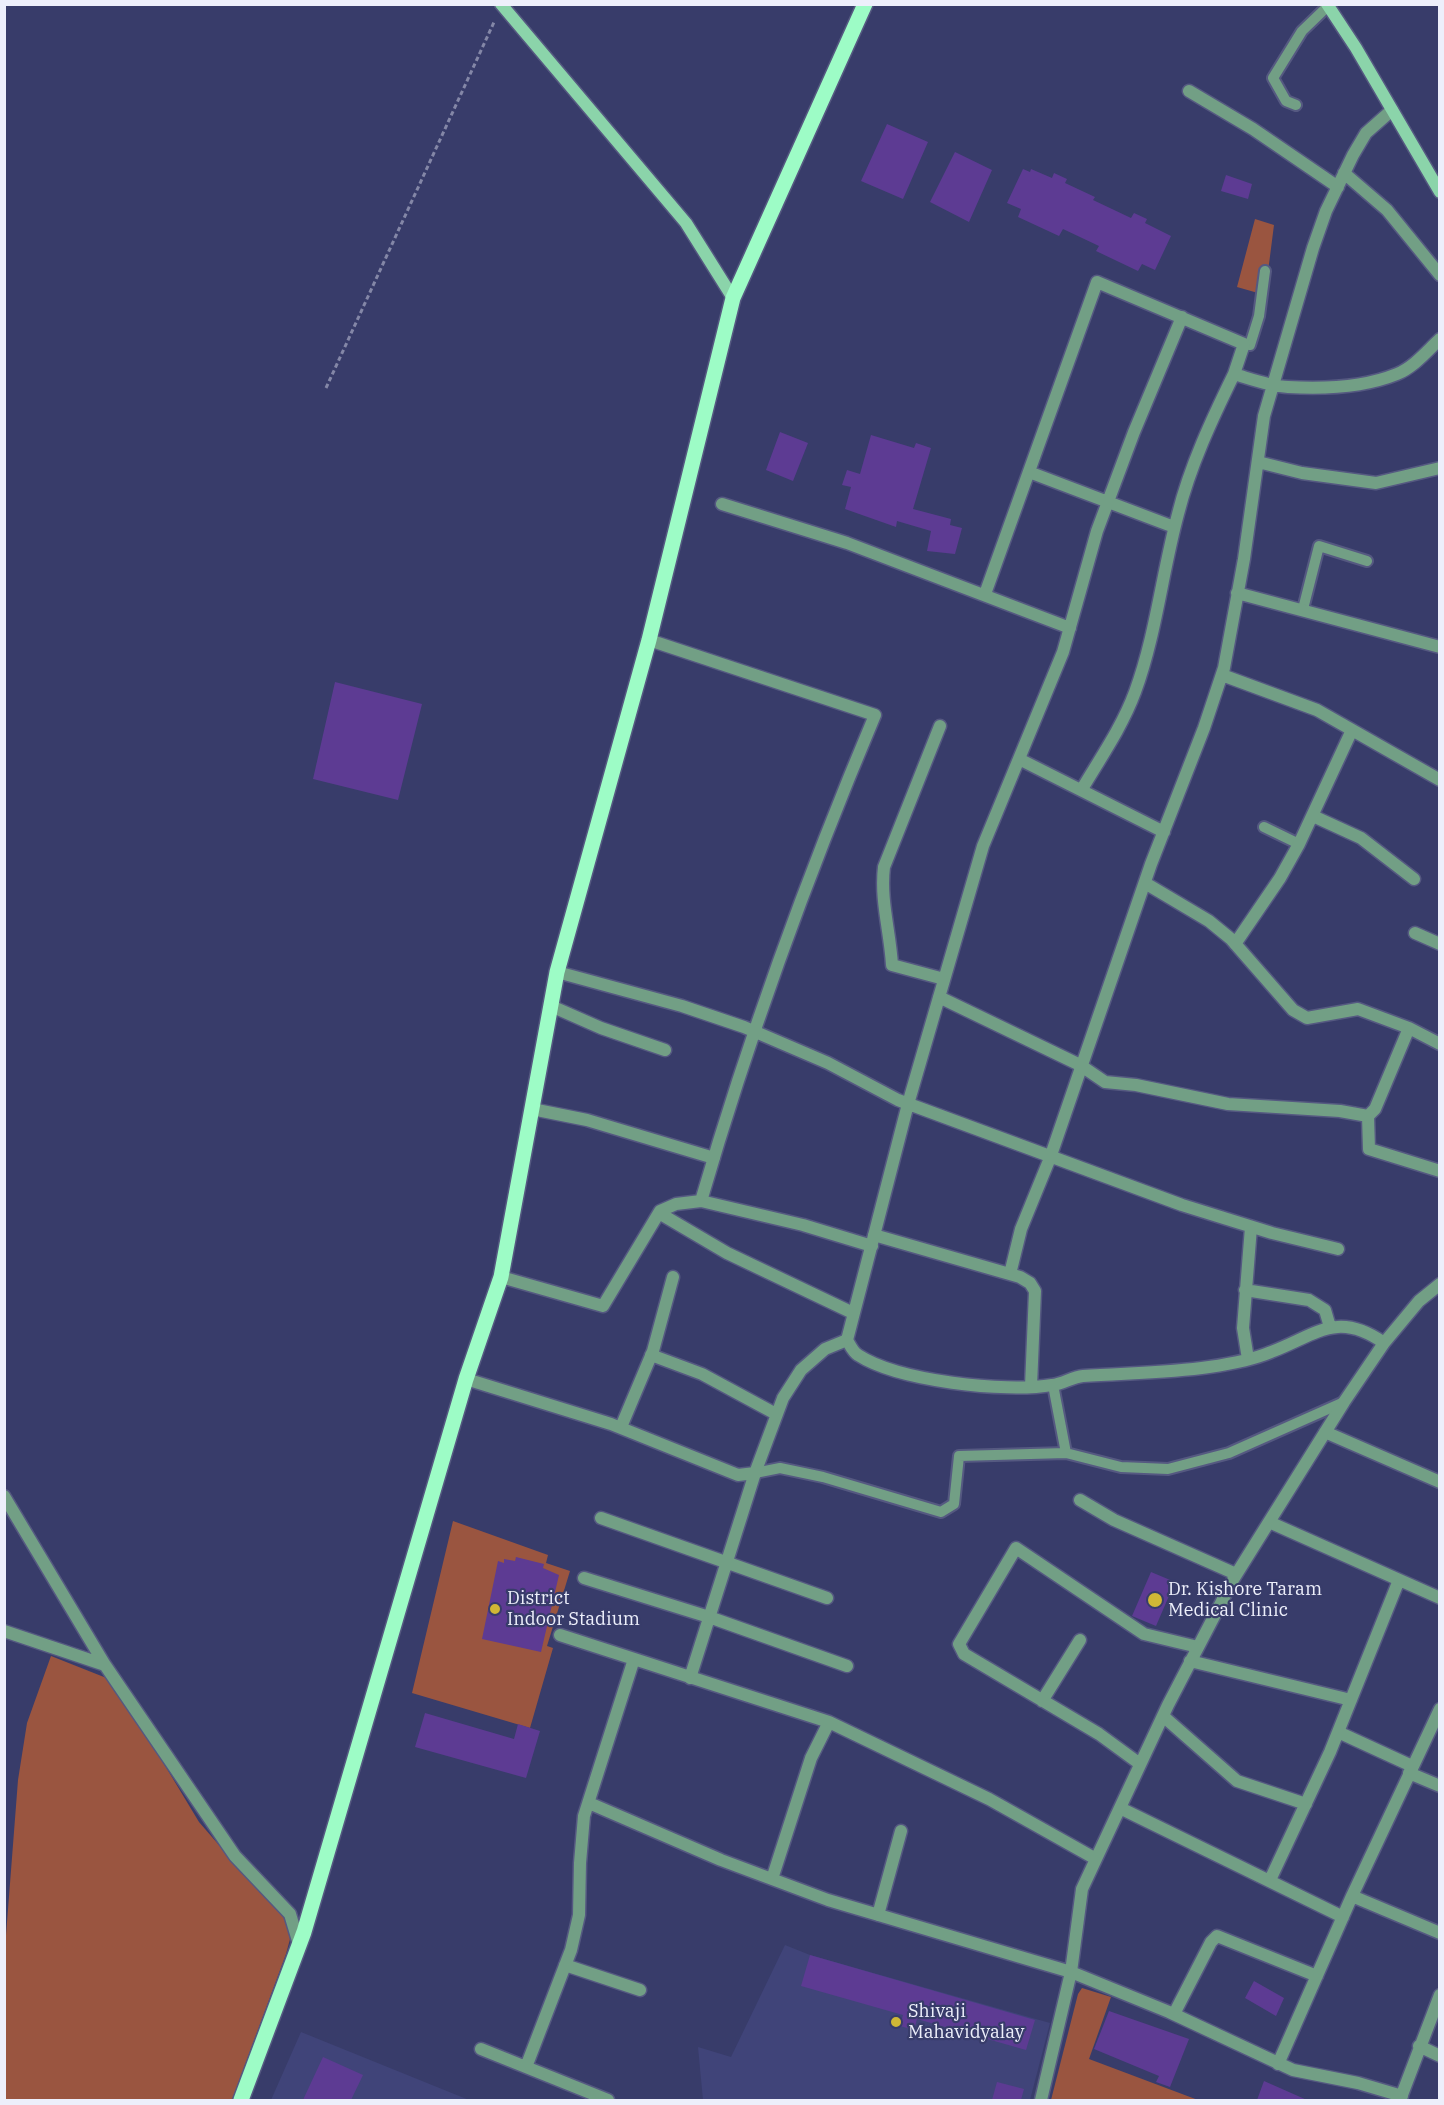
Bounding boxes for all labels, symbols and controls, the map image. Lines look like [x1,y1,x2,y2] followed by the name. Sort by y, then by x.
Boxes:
[1168,1579,1322,1622] place label: Dr. Kishore Taram Medical Clinic
[507,1588,640,1630] place label: District Indoor Stadium
[1146,1591,1164,1609] marker: Dr. Kishore Taram Medical Clinic
[488,1602,502,1616] marker: District Indoor Stadium
[908,2001,1024,2044] place label: Shivaji Mahavidyalay
[889,2015,903,2029] marker: Shivaji Mahavidyalay

